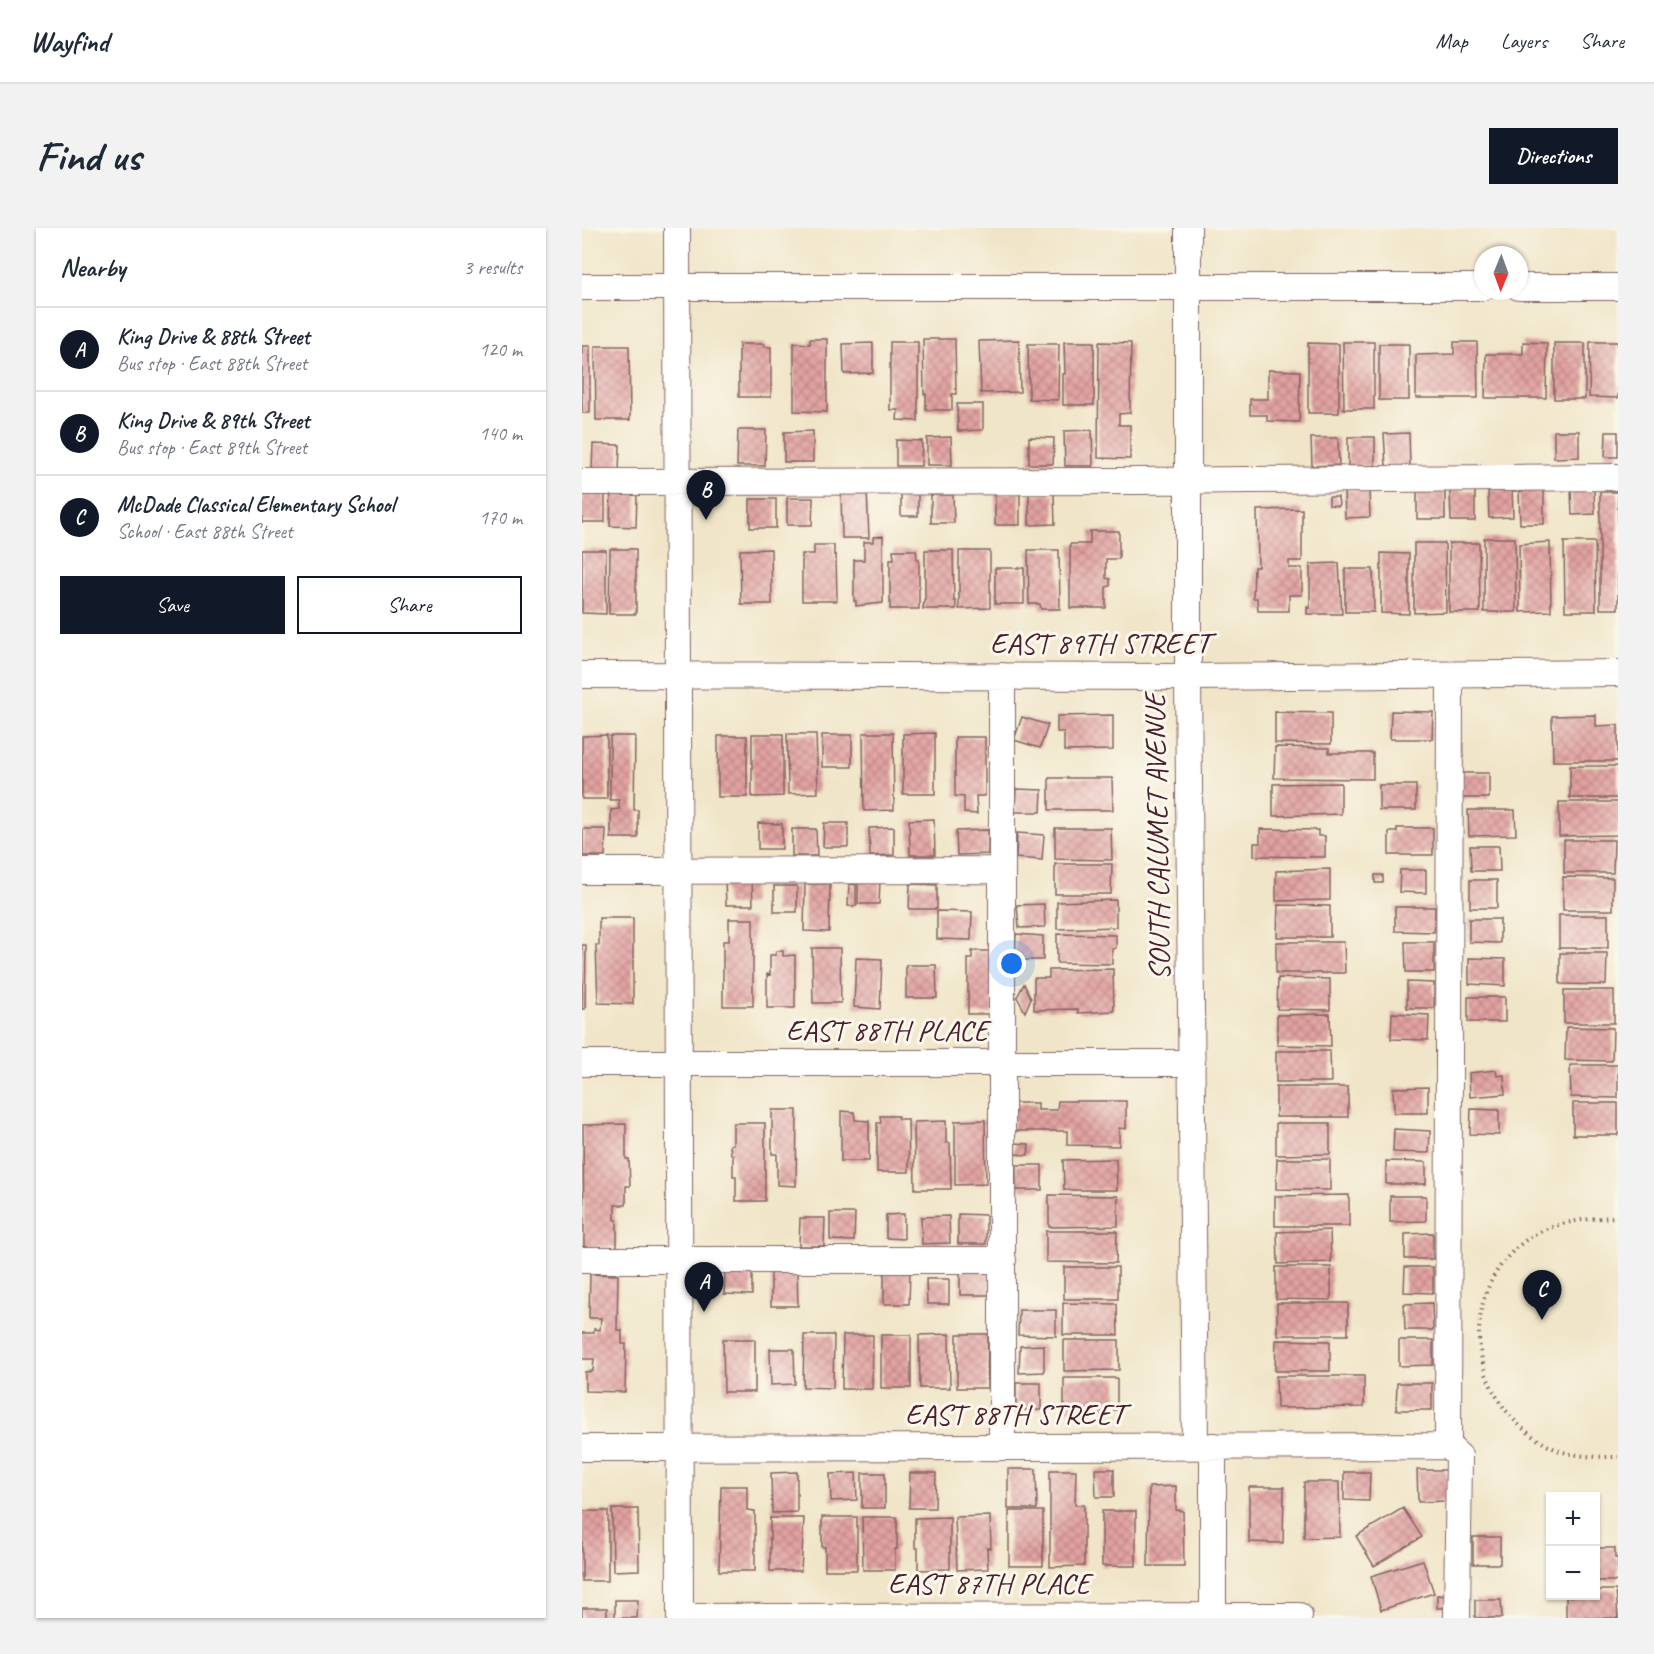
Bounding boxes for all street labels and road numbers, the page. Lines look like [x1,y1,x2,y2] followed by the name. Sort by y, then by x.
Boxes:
[990,624,1217,662] street label: EAST 89TH STREET
[1135,690,1178,981] street label: SOUTH CALUMET AVENUE
[786,1011,992,1049] street label: EAST 88TH PLACE
[905,1395,1132,1433] street label: EAST 88TH STREET
[888,1564,1094,1602] street label: EAST 87TH PLACE

